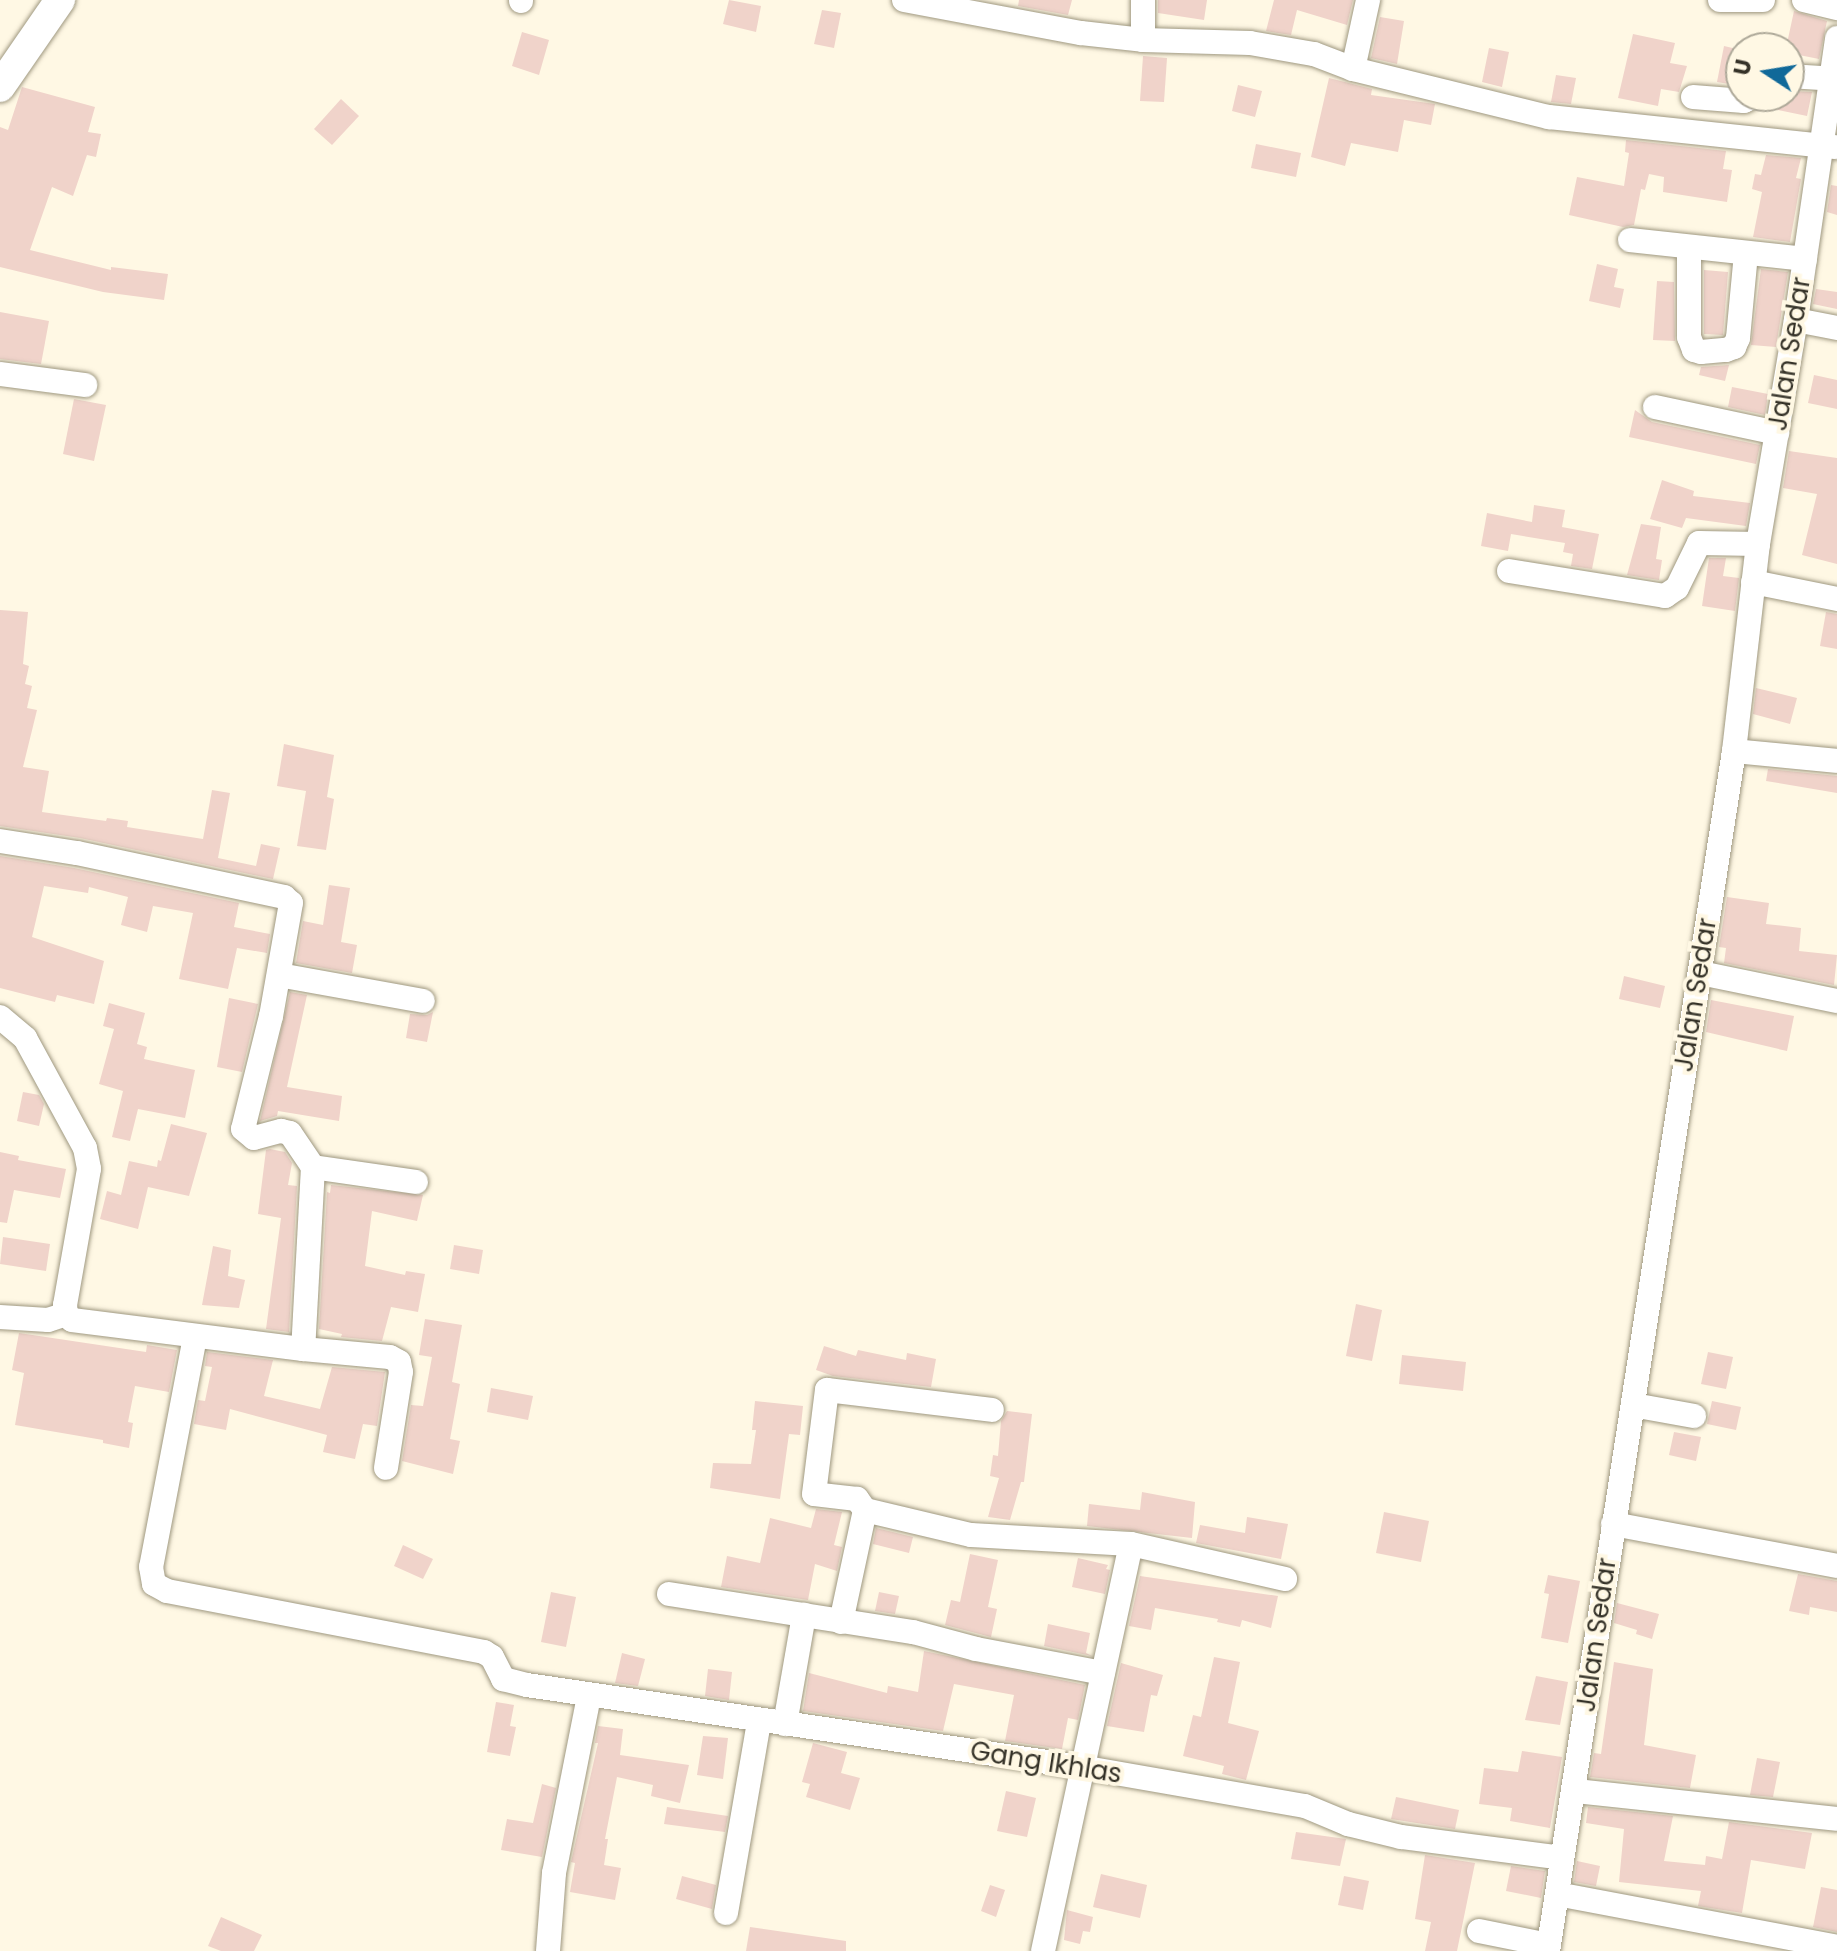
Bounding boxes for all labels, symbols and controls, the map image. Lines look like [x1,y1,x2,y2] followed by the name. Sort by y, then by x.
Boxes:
[1725,32,1805,112] north arrow
[1726,57,1760,78] text: U
[1762,275,1818,433] street label: Jalan Sedar
[1668,916,1724,1074] street label: Jalan Sedar
[1571,1556,1623,1714] street label: Jalan Sedar
[968,1736,1124,1790] street label: Gang Ikhlas

